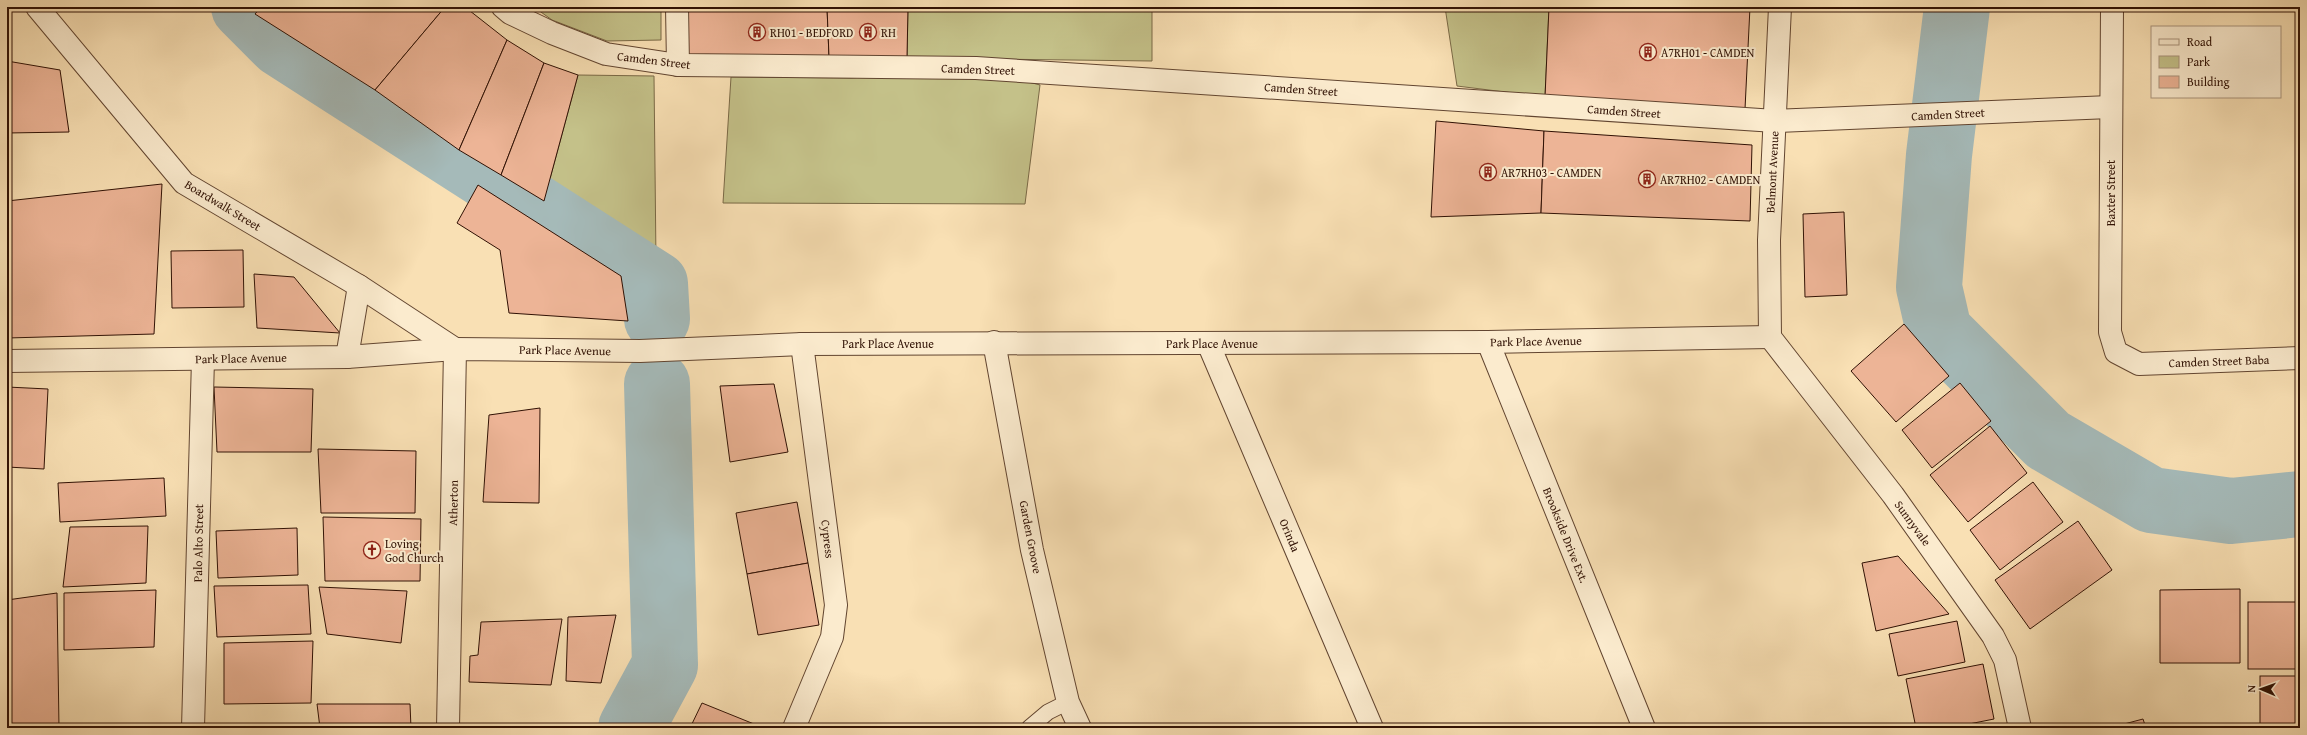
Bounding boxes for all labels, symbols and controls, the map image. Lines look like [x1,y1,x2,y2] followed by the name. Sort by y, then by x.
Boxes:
[747,22,767,42] building icon: RH01 - BEDFORD
[858,22,878,42] building icon: RH
[770,24,853,41] place label: RH01 - BEDFORD
[881,24,896,41] place label: RH
[2151,26,2281,98] legend
[2187,33,2213,50] text: Road
[1638,42,1658,62] building icon: A7RH01 - CAMDEN
[1661,44,1755,61] place label: A7RH01 - CAMDEN
[616,47,692,73] street label: Camden Street
[2187,53,2211,70] text: Park
[941,59,1016,79] street label: Camden Street
[2187,73,2230,90] text: Building
[1264,78,1339,100] street label: Camden Street
[1587,100,1662,122] street label: Camden Street
[1911,104,1986,124] street label: Camden Street
[1761,130,1783,213] street label: Belmont Avenue
[2102,159,2119,226] street label: Baxter Street
[1478,162,1498,182] building icon: AR7RH03 - CAMDEN
[1501,164,1601,181] place label: AR7RH03 - CAMDEN
[1637,169,1657,189] building icon: AR7RH02 - CAMDEN
[1660,171,1760,188] place label: AR7RH02 - CAMDEN
[182,175,265,235] street label: Boardwalk Street
[1490,332,1582,350] street label: Park Place Avenue
[842,335,934,352] street label: Park Place Avenue
[1166,335,1258,352] street label: Park Place Avenue
[519,341,611,359] street label: Park Place Avenue
[195,349,287,367] street label: Park Place Avenue
[2168,351,2270,371] street label: Camden Street Baba
[444,480,462,526] street label: Atherton
[1539,485,1593,585] street label: Brookside Drive Ext.
[1891,497,1935,549] street label: Sunnyvale
[1016,499,1046,575] street label: Garden Groove
[189,503,207,582] street label: Palo Alto Street
[1275,516,1305,554] street label: Orinda
[817,519,839,560] street label: Cypress
[385,535,444,566] place label: Loving God Church
[362,540,382,560] church icon: Loving God Church
[2241,669,2281,709] north arrow
[2243,684,2259,693] text: N

